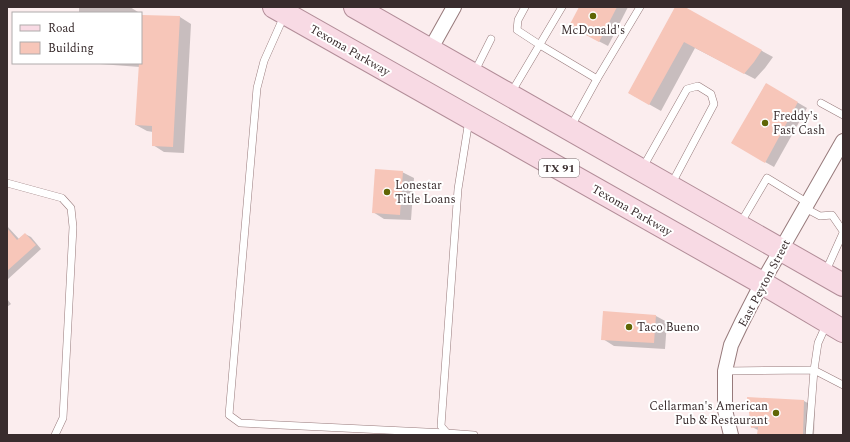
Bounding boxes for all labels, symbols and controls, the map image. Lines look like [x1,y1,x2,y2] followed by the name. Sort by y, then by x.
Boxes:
[588,11,598,21] marker: McDonald's
[12,12,142,64] legend
[48,19,75,38] text: Road
[306,20,395,82] street label: Texoma Parkway
[561,21,625,40] place label: McDonald's
[48,39,94,58] text: Building
[773,107,825,140] place label: Freddy's Fast Cash
[760,118,770,128] marker: Freddy's Fast Cash
[539,159,579,177] road number: TX 91
[395,176,456,209] place label: Lonestar Title Loans
[588,180,677,242] street label: Texoma Parkway
[382,187,392,197] marker: Lonestar Title Loans
[733,236,796,331] street label: East Peyton Street
[637,318,700,337] place label: Taco Bueno
[624,322,634,332] marker: Taco Bueno
[649,397,768,430] place label: Cellarman's American Pub & Restaurant
[771,408,781,418] marker: Cellarman's American Pub & Restaurant

